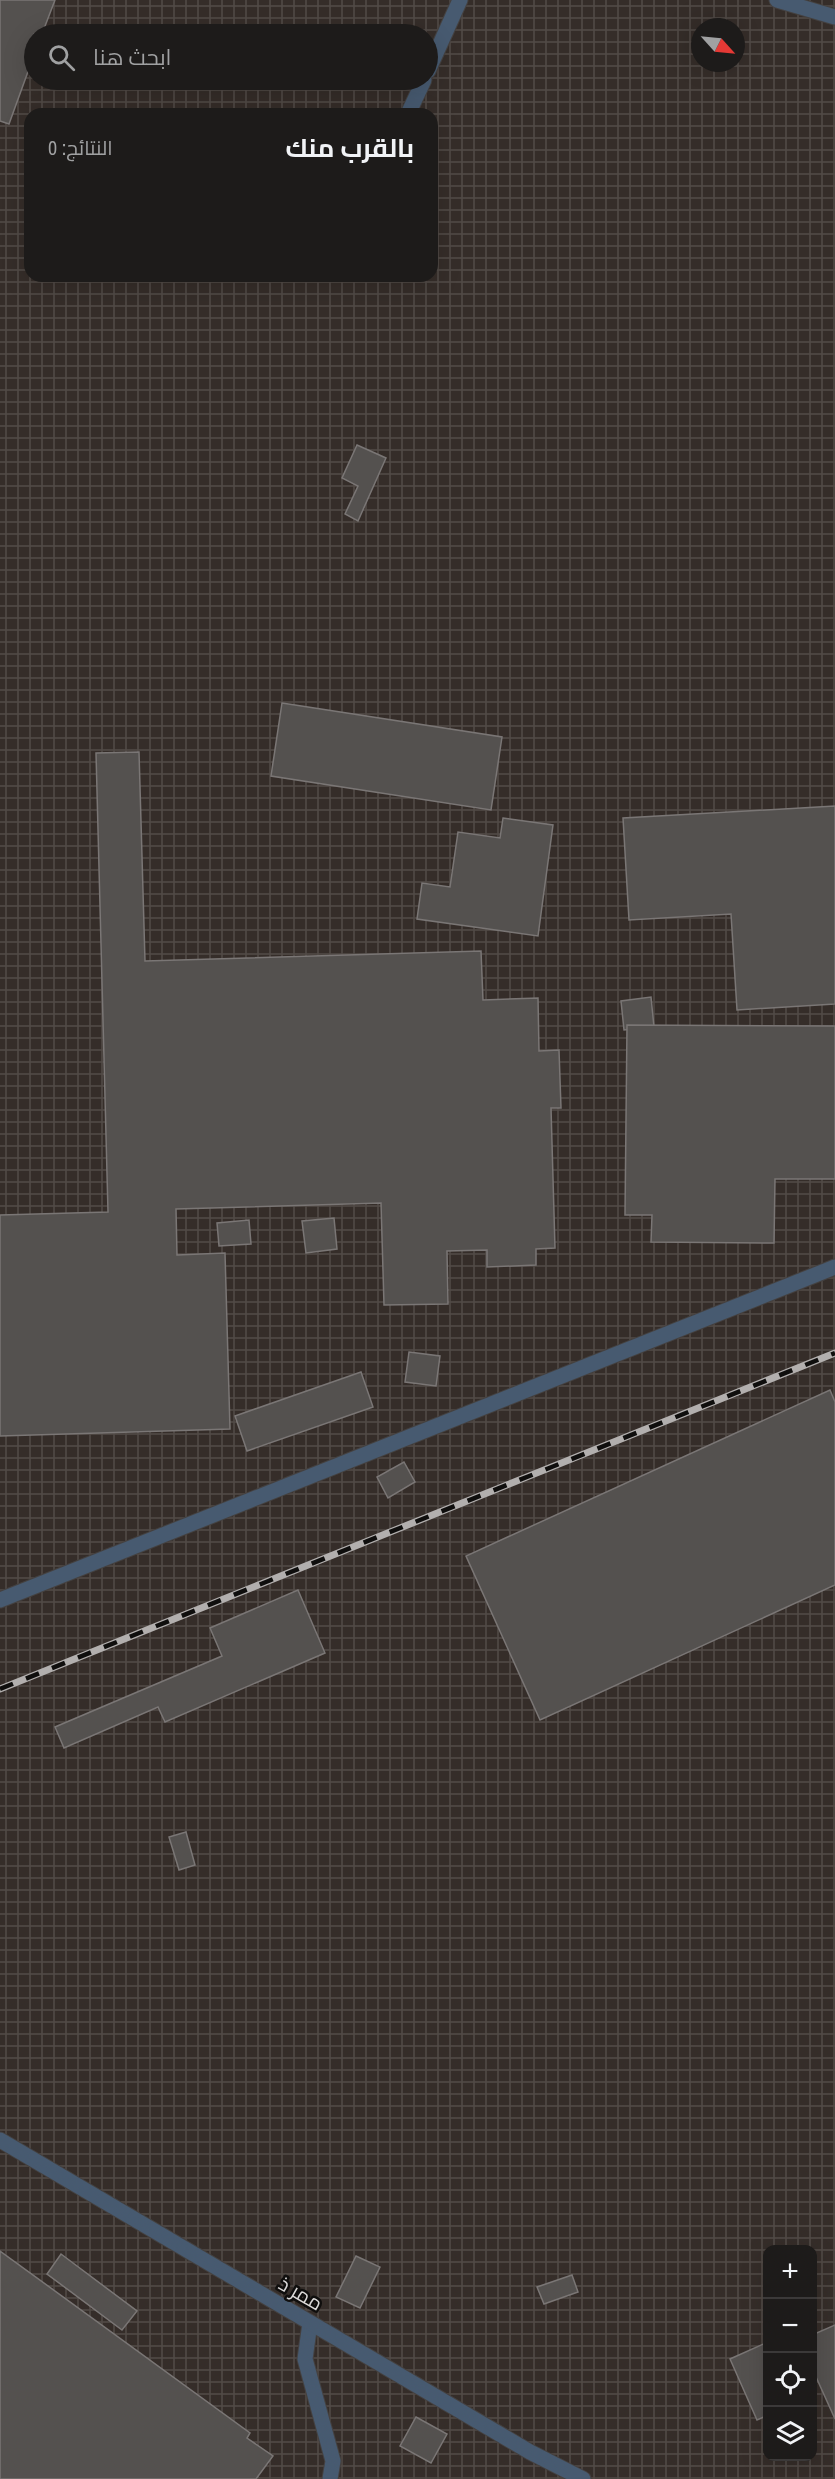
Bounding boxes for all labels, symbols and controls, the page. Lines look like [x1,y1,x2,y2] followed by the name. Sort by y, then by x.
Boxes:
[691,18,745,72] north arrow
[24,24,438,90] search box
[45,41,78,74] icon: search
[93,42,172,72] text: ابحث هنا
[285,130,414,165] text: بالقرب منك
[48,134,113,161] text: النتائج: 0
[763,2245,817,2461] map controls
[763,2245,817,2299] button: +
[274,2270,328,2316] street label: ممر ذ
[763,2299,817,2353] button: −
[763,2353,817,2407] button: locate
[763,2407,817,2461] button: layers

